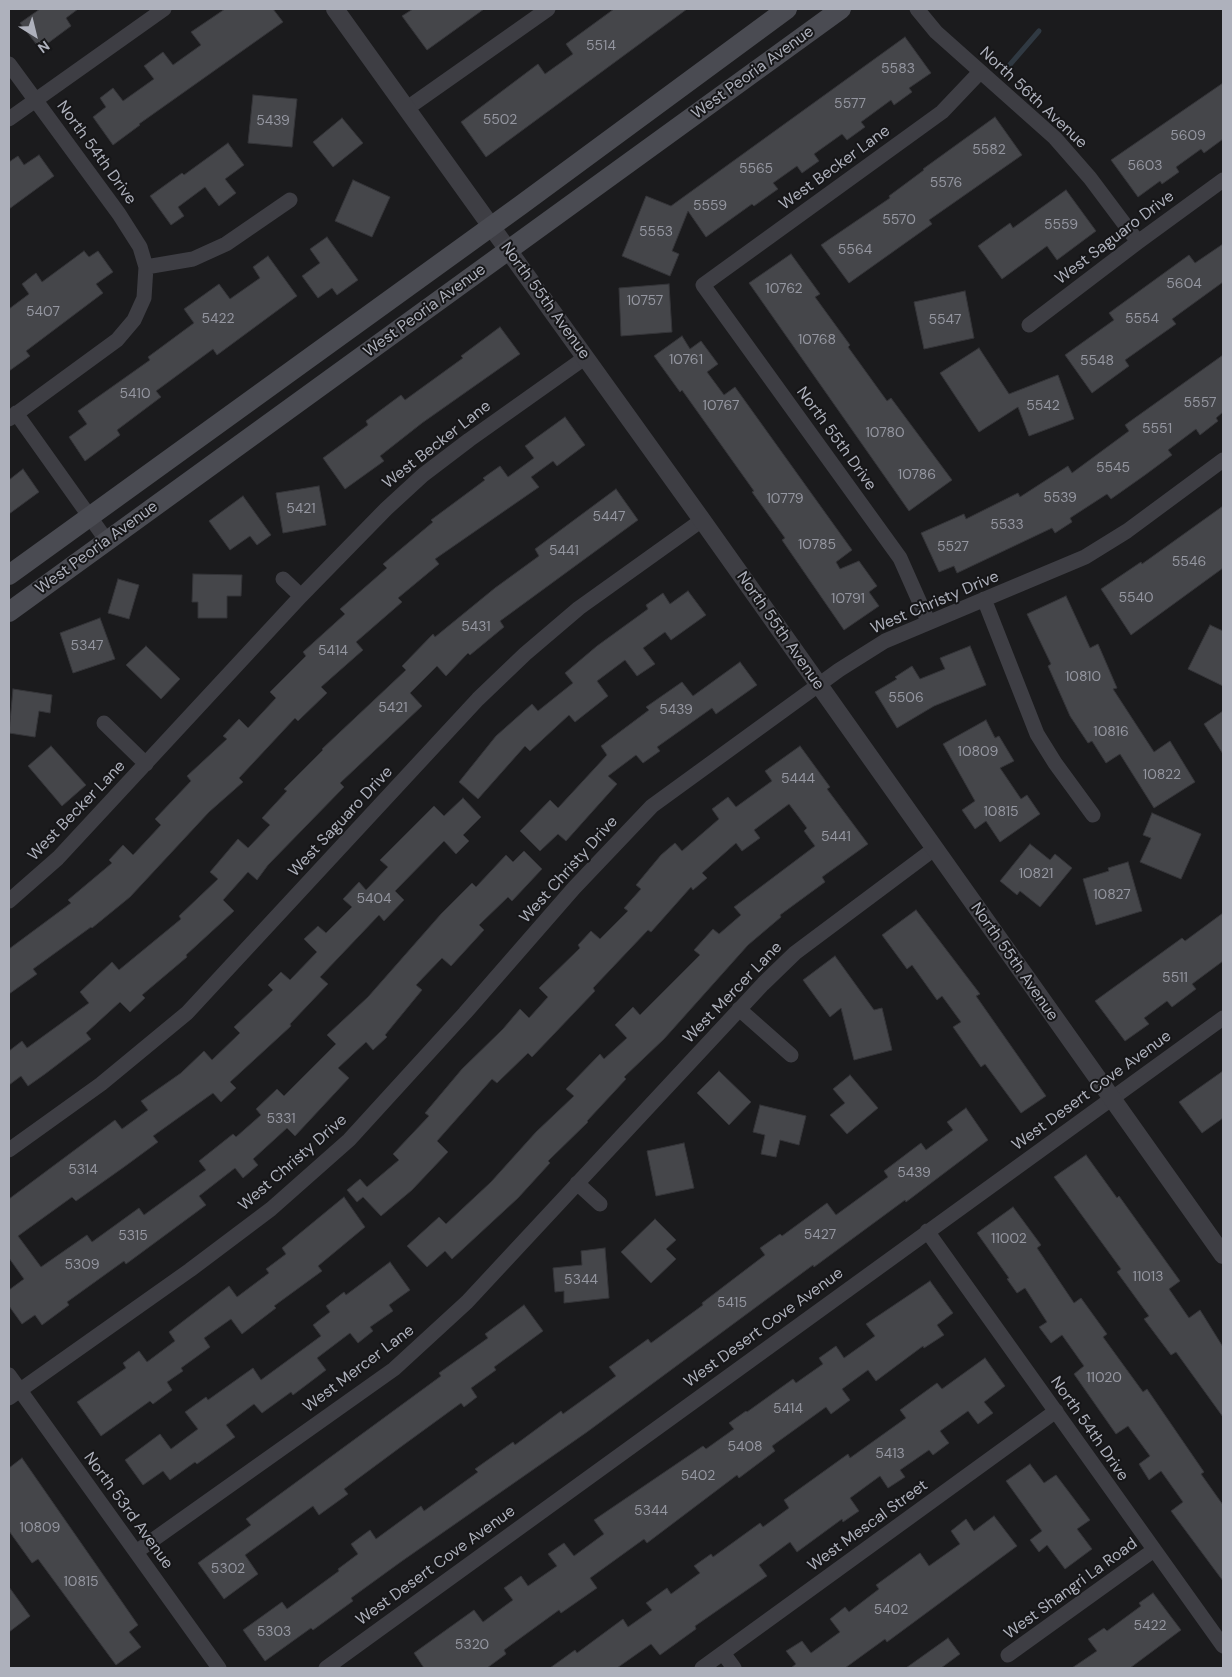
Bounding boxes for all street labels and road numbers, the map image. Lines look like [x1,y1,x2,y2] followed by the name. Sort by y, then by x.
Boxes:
[688,22,818,124] street label: West Peoria Avenue
[975,43,1091,153] street label: North 56th Avenue
[52,97,140,209] street label: North 54th Drive
[776,121,894,215] street label: West Becker Lane
[1052,187,1178,289] street label: West Saguaro Drive
[496,239,594,363] street label: North 55th Avenue
[360,260,490,362] street label: West Peoria Avenue
[792,383,880,495] street label: North 55th Drive
[379,397,495,493] street label: West Becker Lane
[32,497,162,599] street label: West Peoria Avenue
[868,567,1002,639] street label: West Christy Drive
[732,568,828,694] street label: North 55th Avenue
[24,757,130,865] street label: West Becker Lane
[285,763,397,881] street label: West Saguaro Drive
[516,813,622,927] street label: West Christy Drive
[966,899,1062,1025] street label: North 55th Avenue
[680,938,786,1048] street label: West Mercer Lane
[1009,1027,1175,1155] street label: West Desert Cove Avenue
[235,1111,351,1215] street label: West Christy Drive
[681,1264,847,1392] street label: West Desert Cove Avenue
[300,1321,418,1417] street label: West Mercer Lane
[1046,1373,1132,1485] street label: North 54th Drive
[79,1449,177,1573] street label: North 53rd Avenue
[804,1476,932,1576] street label: West Mescal Street
[353,1502,519,1630] street label: West Desert Cove Avenue
[1001,1534,1141,1644] street label: West Shangri La Road

